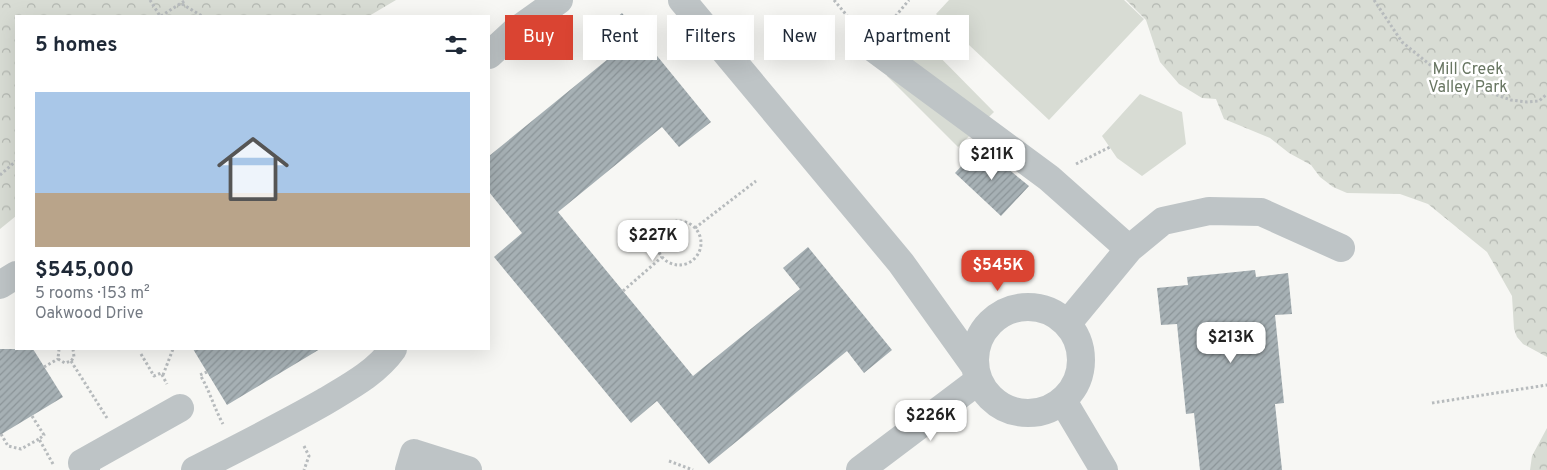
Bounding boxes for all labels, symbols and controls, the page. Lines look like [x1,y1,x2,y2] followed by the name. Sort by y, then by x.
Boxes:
[505,15,573,60] chip: Buy
[583,15,657,60] chip: Rent
[667,15,754,60] chip: Filters
[764,15,835,60] chip: New
[845,15,969,60] chip: Apartment
[442,31,470,59] icon: filters
[35,32,118,59] text: 5 homes
[1428,60,1508,98] park label: Mill Creek Valley Park
[208,124,298,214] icon: home
[957,138,1027,181] pin: $211K
[970,145,1014,165] text: $211K
[618,220,688,262] pin: $227K
[629,226,677,246] text: $227K
[963,250,1033,292] pin: $545K
[972,256,1024,276] text: $545K
[35,257,134,284] text: $545,000
[35,284,150,304] text: 5 rooms · 153 m²
[35,304,143,324] text: Oakwood Drive
[1196,322,1266,364] pin: $213K
[1208,328,1254,348] text: $213K
[896,400,966,442] pin: $226K
[906,406,956,426] text: $226K

